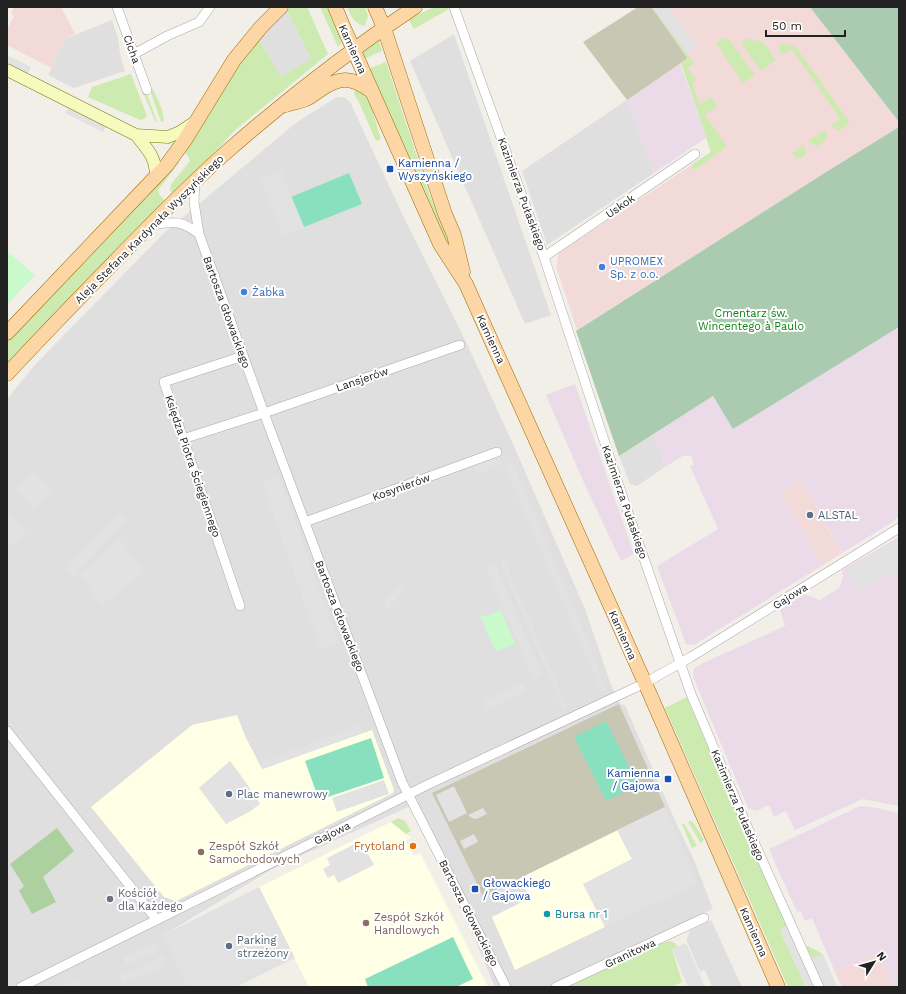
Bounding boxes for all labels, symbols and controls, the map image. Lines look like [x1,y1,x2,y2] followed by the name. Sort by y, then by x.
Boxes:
[766,12,845,38] scale bar
[772,19,802,33] text: 50 m
[336,22,369,76] street label: Kamienna
[120,33,143,65] street label: Cicha
[495,136,548,253] street label: Kazimierza Pułaskiego
[72,152,226,306] street label: Aleja Stefana Kardynała Wyszyńskiego
[398,157,472,183] place label: Kamienna / Wyszyńskiego
[385,164,395,174] marker: Kamienna / Wyszyńskiego
[603,192,637,221] street label: Uskok
[200,254,253,370] street label: Bartosza Głowackiego
[610,255,663,281] place label: UPROMEX Sp. z o.o.
[597,262,607,272] marker: UPROMEX Sp. z o.o.
[252,285,284,299] place label: Żabka
[239,287,249,297] marker: Żabka
[698,307,804,333] park label: Cmentarz św. Wincentego à Paulo
[473,312,508,366] street label: Kamienna
[334,364,390,395] street label: Lansjerów
[162,393,224,539] street label: Księdza Piotra Ściegiennego
[599,444,650,561] street label: Kazimierza Pułaskiego
[371,471,432,504] street label: Kosynierów
[818,509,858,522] place label: ALSTAL
[805,510,815,520] marker: ALSTAL
[312,559,367,674] street label: Bartosza Głowackiego
[770,581,810,612] street label: Gajowa
[606,608,639,662] street label: Kamienna
[708,748,767,863] street label: Kazimierza Pułaskiego
[607,767,660,793] place label: Kamienna / Gajowa
[663,774,673,784] marker: Kamienna / Gajowa
[237,788,328,801] place label: Plac manewrowy
[224,789,234,799] marker: Plac manewrowy
[312,819,353,848] street label: Gajowa
[209,840,300,866] place label: Zespół Szkół Samochodowych
[354,840,405,853] place label: Frytoland
[408,841,418,851] marker: Frytoland
[196,847,206,857] marker: Zespół Szkół Samochodowych
[436,858,501,969] street label: Bartosza Głowackiego
[483,877,551,903] place label: Głowackiego / Gajowa
[470,884,480,894] marker: Głowackiego / Gajowa
[118,887,183,913] place label: Kościół dla Każdego
[105,894,115,904] marker: Kościół dla Każdego
[737,905,770,959] street label: Kamienna
[555,908,608,921] place label: Bursa nr 1
[542,909,552,919] marker: Bursa nr 1
[374,911,444,937] place label: Zespół Szkół Handlowych
[361,918,371,928] marker: Zespół Szkół Handlowych
[237,934,289,960] place label: Parking strzeżony
[603,936,658,971] street label: Granitowa
[224,941,234,951] marker: Parking strzeżony
[854,942,894,982] north arrow
[874,949,889,963] text: N

